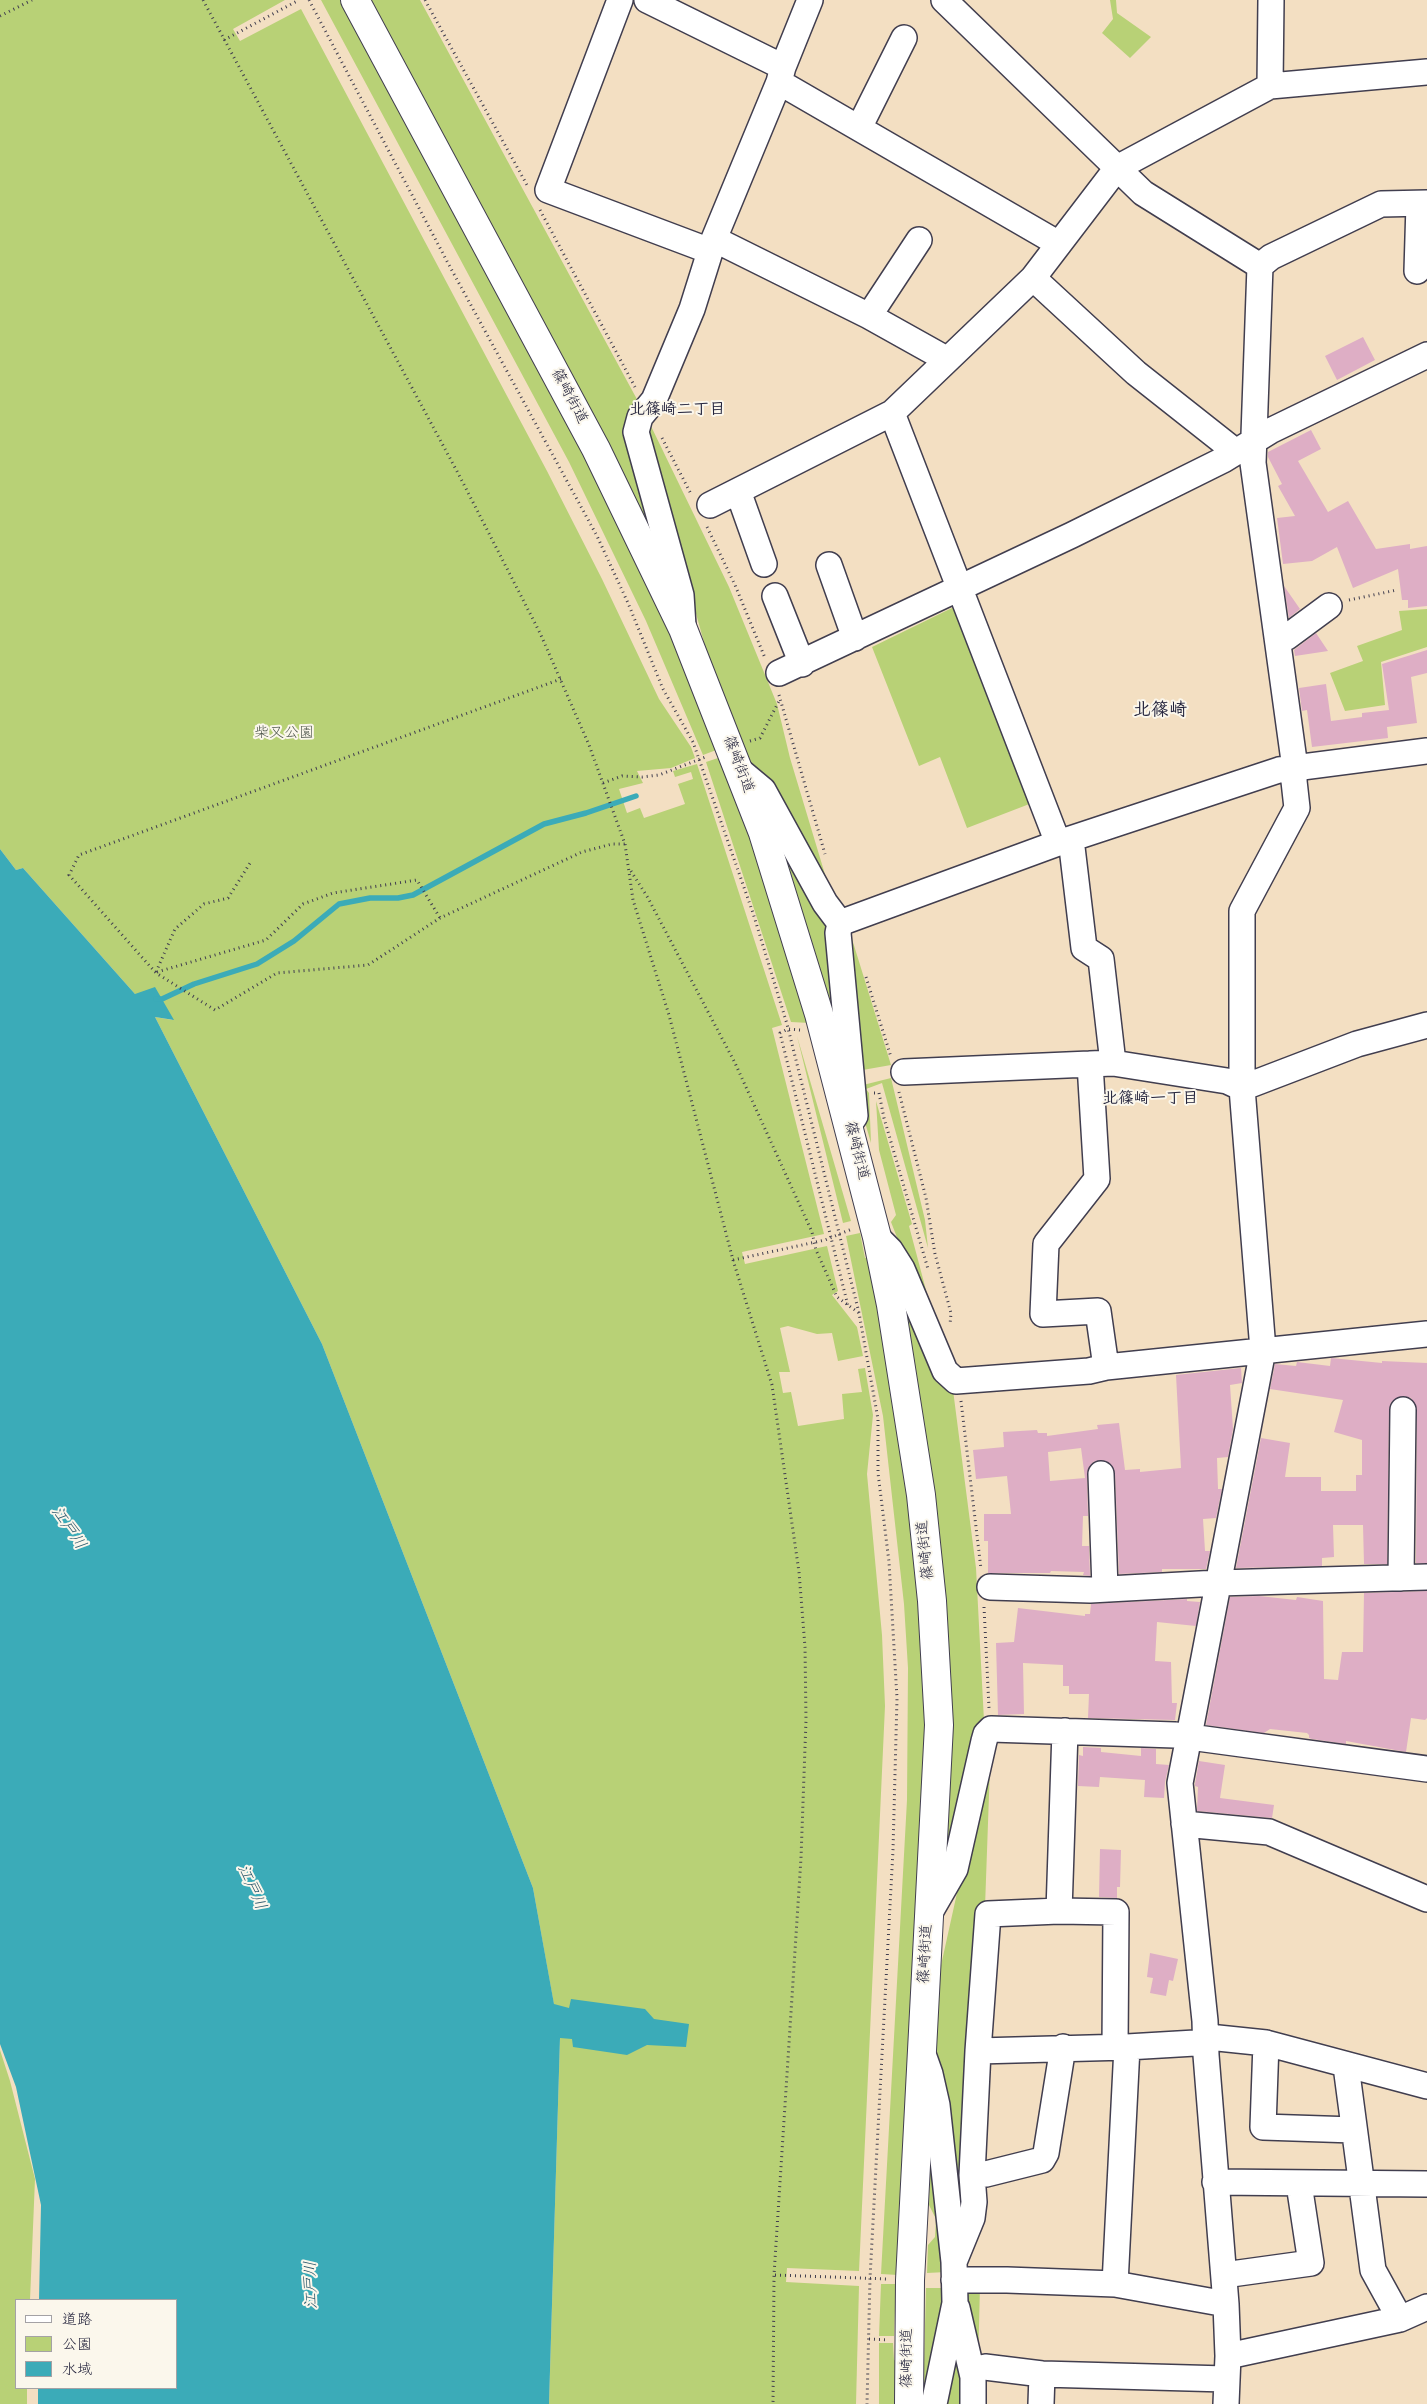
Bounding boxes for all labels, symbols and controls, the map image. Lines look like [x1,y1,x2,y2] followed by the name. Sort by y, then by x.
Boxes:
[546,366,590,428] street label: 篠崎街道
[629,402,725,422] district label: 北篠崎二丁目
[1133,701,1187,723] district label: 北篠崎
[254,726,314,744] park label: 柴又公園
[718,734,756,796] street label: 篠崎街道
[1102,1091,1198,1111] district label: 北篠崎一丁目
[839,1120,871,1182] street label: 篠崎街道
[46,1504,88,1554] water label: 江戸川
[915,1519,939,1581] street label: 篠崎街道
[231,1862,269,1914] water label: 江戸川
[916,1924,938,1984] street label: 篠崎街道
[303,2261,323,2309] water label: 江戸川
[15,2299,178,2389] legend
[62,2312,92,2330] text: 道路
[900,2328,918,2388] street label: 篠崎街道
[62,2337,92,2355] text: 公園
[62,2362,92,2380] text: 水域

